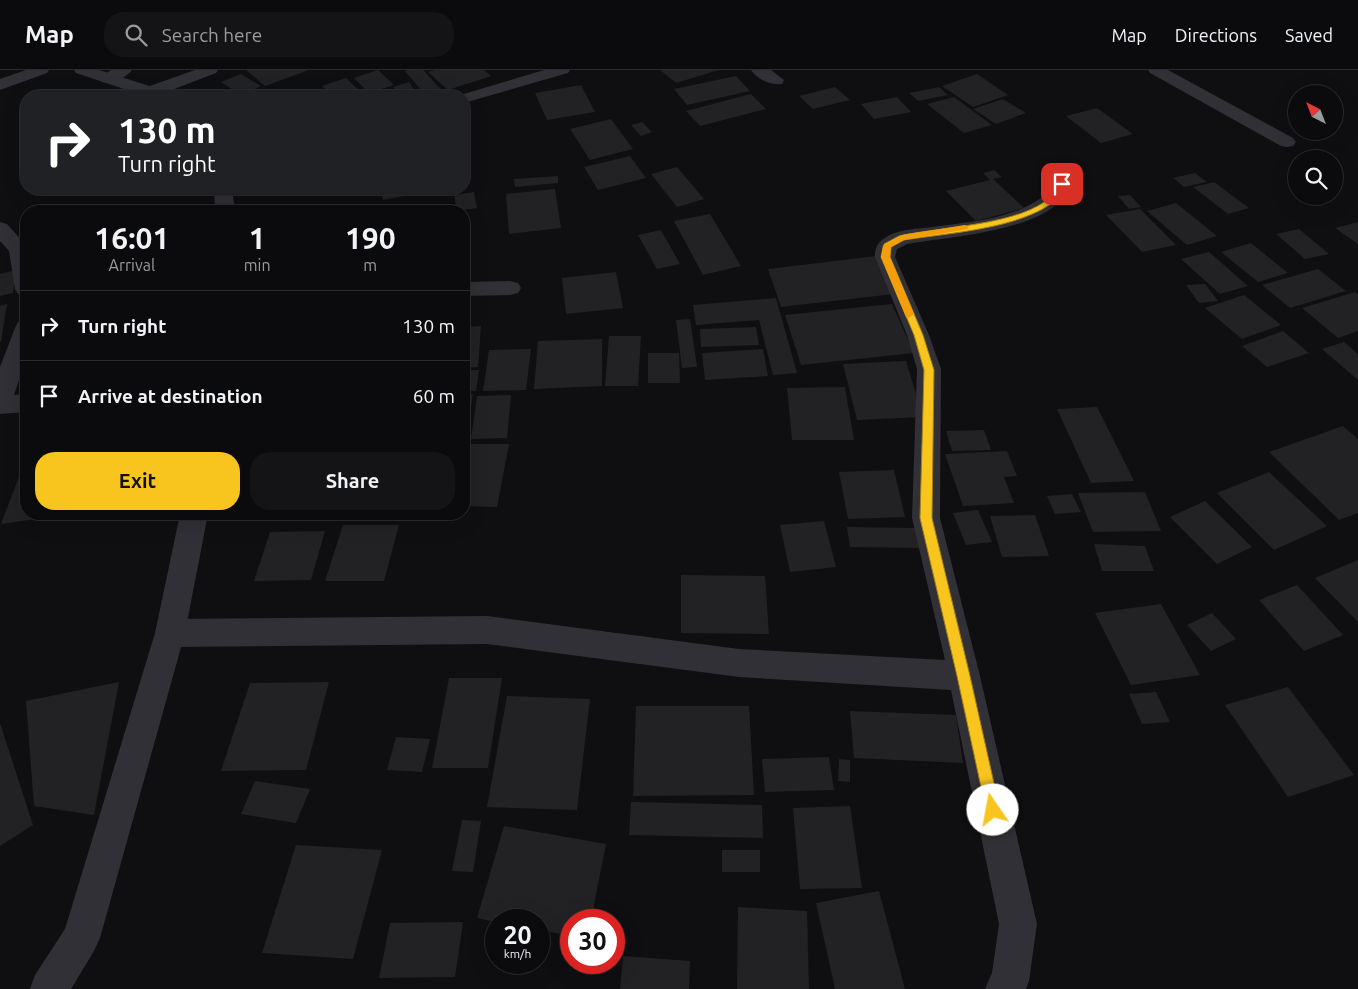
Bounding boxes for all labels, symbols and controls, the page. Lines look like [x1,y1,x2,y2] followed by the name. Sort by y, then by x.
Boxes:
[104,12,454,57] search box
[25,21,74,48] text: Map
[122,21,150,49] icon: search
[162,24,262,46] text: Search here
[1111,25,1147,45] text: Map
[1175,25,1257,45] text: Directions
[1285,25,1333,45] text: Saved
[1288,85,1342,140] north arrow
[1288,85,1343,205] map controls
[35,110,100,175] icon: right
[118,110,216,150] text: 130 m
[1288,150,1343,205] button: search
[118,151,216,176] text: Turn right
[1041,163,1083,205] pin
[1048,170,1076,198] icon: arrive
[94,221,169,255] text: 16:01
[249,221,266,255] text: 1
[345,221,396,255] text: 190
[109,256,155,274] text: Arrival
[244,256,271,274] text: min
[363,256,377,274] text: m
[35,312,63,340] icon: right
[78,315,166,337] text: Turn right
[402,315,455,337] text: 130 m
[35,382,63,410] icon: arrive
[78,385,263,407] text: Arrive at destination
[413,385,455,407] text: 60 m
[35,452,240,510] button: Exit
[250,452,455,510] button: Share
[966,783,1018,835] position arrow
[560,909,625,974] speed limit sign: 30
[503,921,532,949] text: 20
[504,947,531,960] text: km/h

